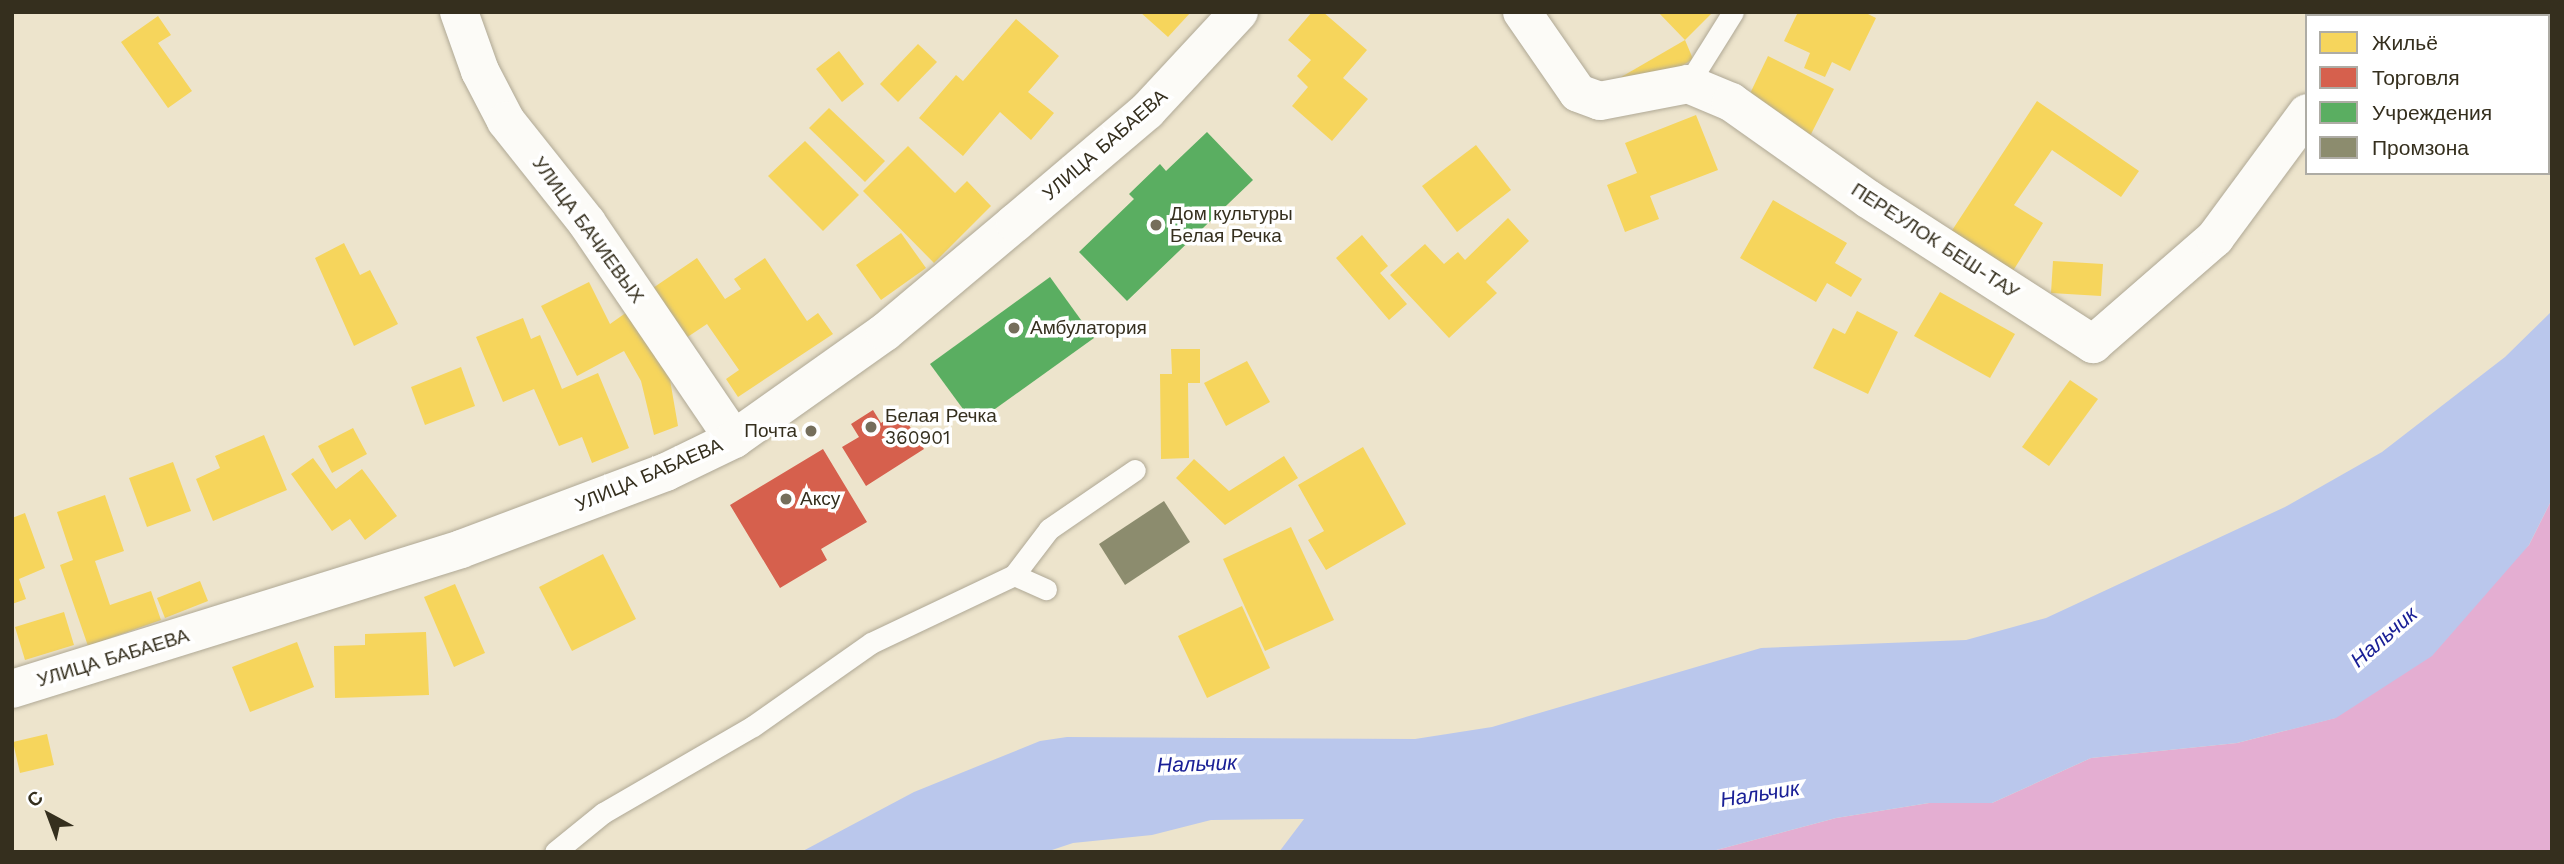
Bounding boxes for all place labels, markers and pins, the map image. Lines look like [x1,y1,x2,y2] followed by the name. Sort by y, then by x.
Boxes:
[1170,203,1293,247] place label: Дом культуры Белая Речка
[1148,217,1164,233] marker: Дом культуры Белая Речка
[1030,317,1147,339] place label: Амбулатория
[1004,318,1024,338] marker: Амбулатория
[885,405,997,449] place label: Белая Речка 360901
[863,419,879,435] marker: Белая Речка 360901
[744,420,797,442] place label: Почта
[803,423,819,439] marker: Почта
[800,488,840,510] place label: Аксу
[778,491,794,507] marker: Аксу

